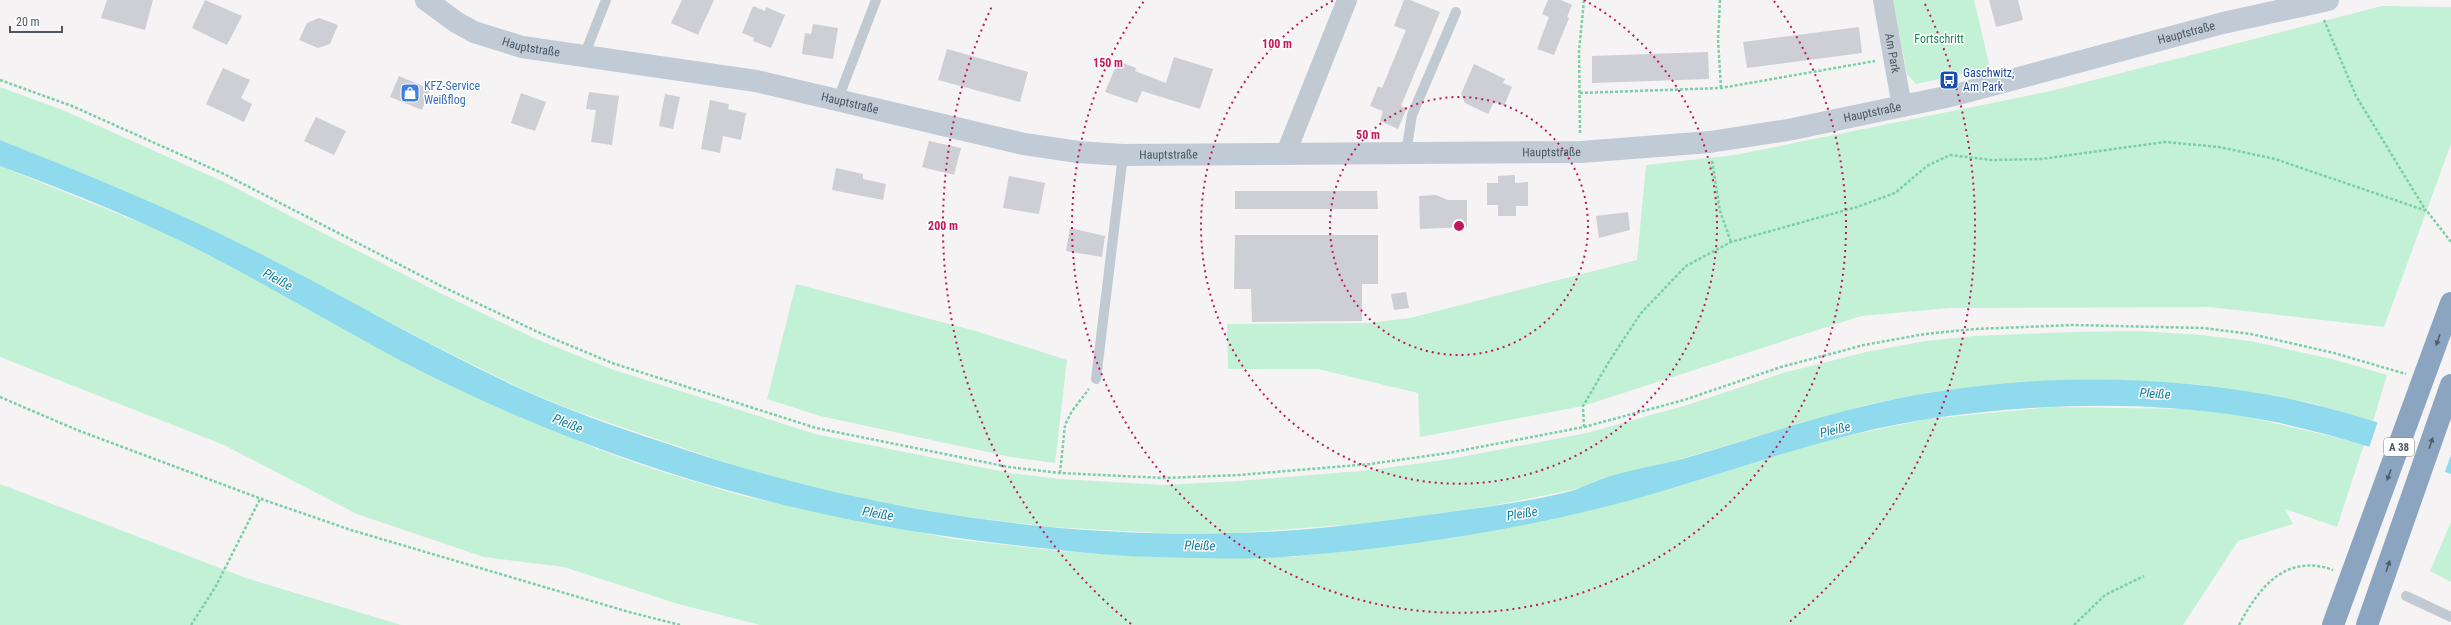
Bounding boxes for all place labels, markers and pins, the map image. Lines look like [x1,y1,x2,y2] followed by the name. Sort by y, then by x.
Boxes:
[1963,66,2014,94] place label: Gaschwitz, Am Park
[1938,69,1960,91] bus stop icon: Gaschwitz, Am Park
[424,79,481,107] place label: KFZ-Service Weißflog
[399,82,421,104] shop icon: KFZ-Service Weißflog
[1452,219,1466,233] centre of rings

